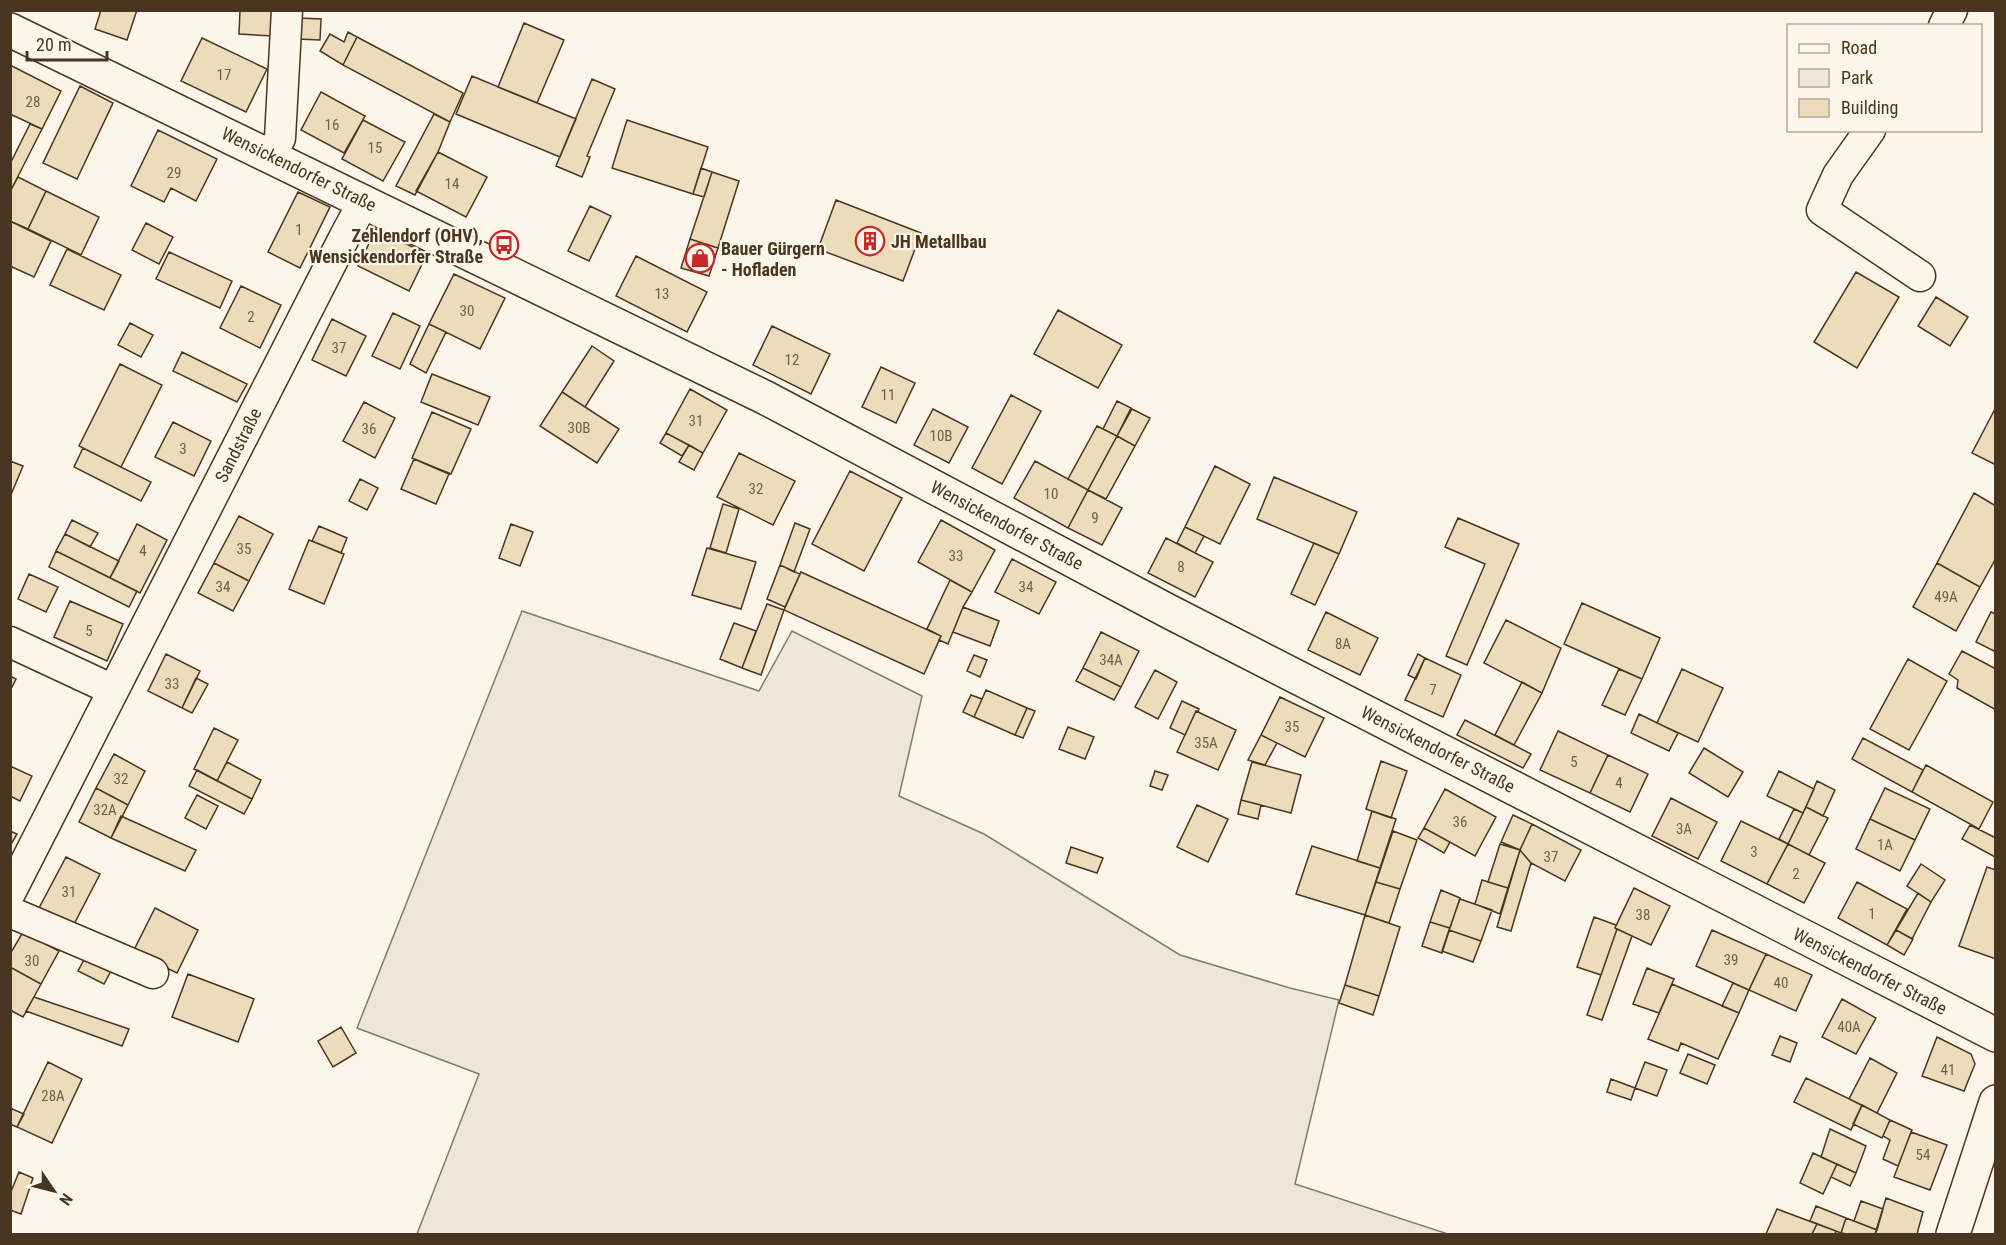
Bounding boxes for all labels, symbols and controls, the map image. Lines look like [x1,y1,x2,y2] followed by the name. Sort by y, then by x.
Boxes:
[27,24,106,62] scale bar
[1787,24,1982,132] legend
[36,34,71,55] text: 20 m
[1841,37,1877,58] text: Road
[217,66,231,84] house number: 17
[1841,67,1873,88] text: Park
[26,93,40,111] house number: 28
[1841,97,1898,118] text: Building
[325,116,339,134] house number: 16
[218,122,380,216] street label: Wensickendorfer Straße
[368,139,382,157] house number: 15
[167,164,181,182] house number: 29
[445,175,459,193] house number: 14
[295,221,303,239] house number: 1
[309,225,483,267] place label: Zehlendorf (OHV), Wensickendorfer Straße
[854,225,886,257] building icon: JH Metallbau
[488,229,520,261] bus stop icon: Zehlendorf (OHV), Wensickendorfer Straße
[891,231,987,252] place label: JH Metallbau
[721,238,825,280] place label: Bauer Gürgern - Hofladen
[684,242,716,274] shop icon: Bauer Gürgern - Hofladen
[655,285,669,303] house number: 13
[460,302,474,320] house number: 30
[247,308,255,326] house number: 2
[332,339,346,357] house number: 37
[785,351,799,369] house number: 12
[881,386,895,404] house number: 11
[210,404,266,486] street label: Sandstraße
[689,412,703,430] house number: 31
[568,419,591,437] house number: 30B
[362,420,376,438] house number: 36
[930,427,953,445] house number: 10B
[179,440,187,458] house number: 3
[927,476,1087,574] street label: Wensickendorfer Straße
[749,480,763,498] house number: 32
[1044,485,1058,503] house number: 10
[1091,509,1099,527] house number: 9
[237,540,251,558] house number: 35
[139,542,147,560] house number: 4
[949,547,963,565] house number: 33
[1177,558,1185,576] house number: 8
[216,578,230,596] house number: 34
[1019,578,1033,596] house number: 34
[1934,588,1958,606] house number: 49A
[85,622,93,640] house number: 5
[1335,635,1351,653] house number: 8A
[1099,651,1123,669] house number: 34A
[165,675,179,693] house number: 33
[1429,681,1437,699] house number: 7
[1358,701,1518,797] street label: Wensickendorfer Straße
[1285,718,1299,736] house number: 35
[1194,734,1218,752] house number: 35A
[1570,753,1578,771] house number: 5
[114,770,128,788] house number: 32
[1615,774,1623,792] house number: 4
[93,801,117,819] house number: 32A
[1453,813,1467,831] house number: 36
[1676,820,1692,838] house number: 3A
[1877,836,1893,854] house number: 1A
[1750,843,1758,861] house number: 3
[1544,848,1558,866] house number: 37
[1792,865,1800,883] house number: 2
[62,883,76,901] house number: 31
[1868,905,1876,923] house number: 1
[1636,906,1650,924] house number: 38
[1790,923,1950,1019] street label: Wensickendorfer Straße
[1724,951,1738,969] house number: 39
[25,952,39,970] house number: 30
[1774,974,1788,992] house number: 40
[1837,1018,1861,1036] house number: 40A
[1941,1061,1955,1079] house number: 41
[41,1087,65,1105] house number: 28A
[1916,1146,1930,1164] house number: 54
[24,1161,84,1221] north arrow
[55,1190,76,1209] text: N

